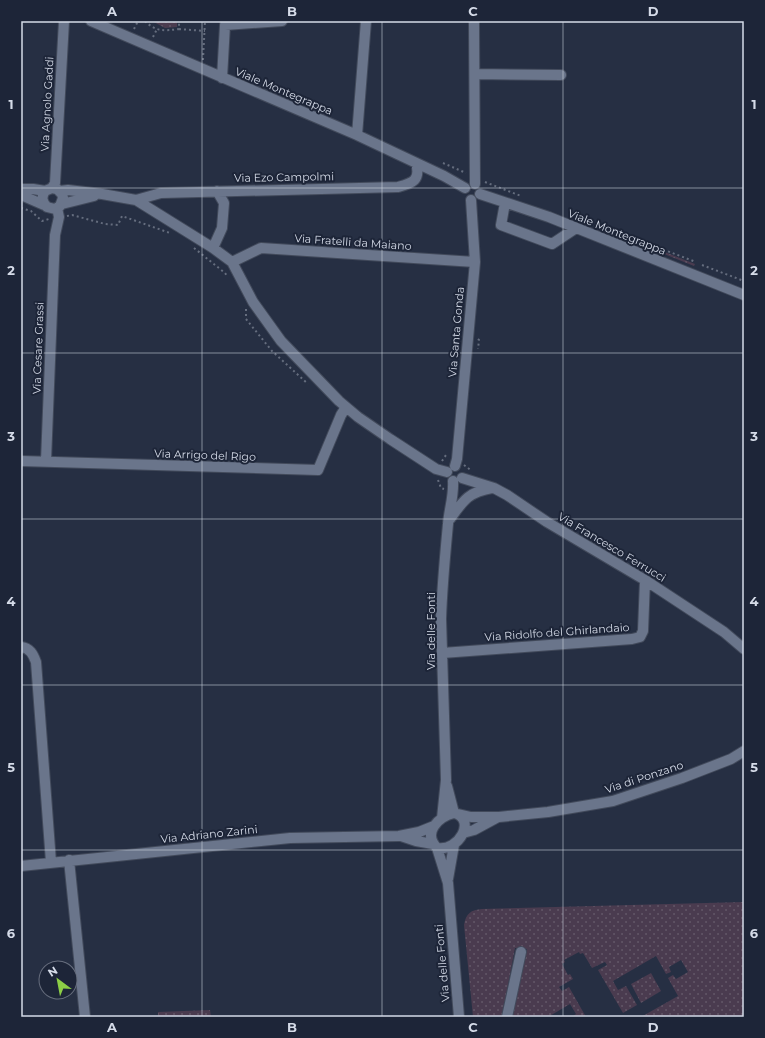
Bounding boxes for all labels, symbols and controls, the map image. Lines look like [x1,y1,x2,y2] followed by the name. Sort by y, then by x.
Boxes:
[106,3,118,19] text: A
[287,3,297,19] text: B
[468,3,478,19] text: C
[648,3,659,19] text: D
[38,56,56,152] street label: Via Agnolo Gaddi
[233,64,335,118] street label: Viale Montegrappa
[8,96,14,112] text: 1
[751,96,757,112] text: 1
[234,169,334,185] street label: Via Ezo Campolmi
[566,206,668,258] street label: Viale Montegrappa
[294,231,412,253] street label: Via Fratelli da Maiano
[7,262,15,278] text: 2
[750,262,758,278] text: 2
[445,286,467,378] street label: Via Santa Gonda
[29,302,47,394] street label: Via Cesare Grassi
[6,428,15,444] text: 3
[749,428,758,444] text: 3
[154,446,256,464] street label: Via Arrigo del Rigo
[556,509,668,585] street label: Via Francesco Ferrucci
[424,592,438,670] street label: Via delle Fonti
[7,593,16,609] text: 4
[750,593,759,609] text: 4
[484,620,630,644] street label: Via Ridolfo del Ghirlandaio
[603,758,685,796] street label: Via di Ponzano
[7,759,15,775] text: 5
[750,759,758,775] text: 5
[160,822,258,846] street label: Via Adriano Zarini
[432,924,452,1002] street label: Via delle Fonti
[7,925,16,941] text: 6
[750,925,759,941] text: 6
[38,960,78,1000] north arrow
[45,963,60,980] text: N
[106,1019,118,1035] text: A
[287,1019,297,1035] text: B
[468,1019,478,1035] text: C
[648,1019,659,1035] text: D

